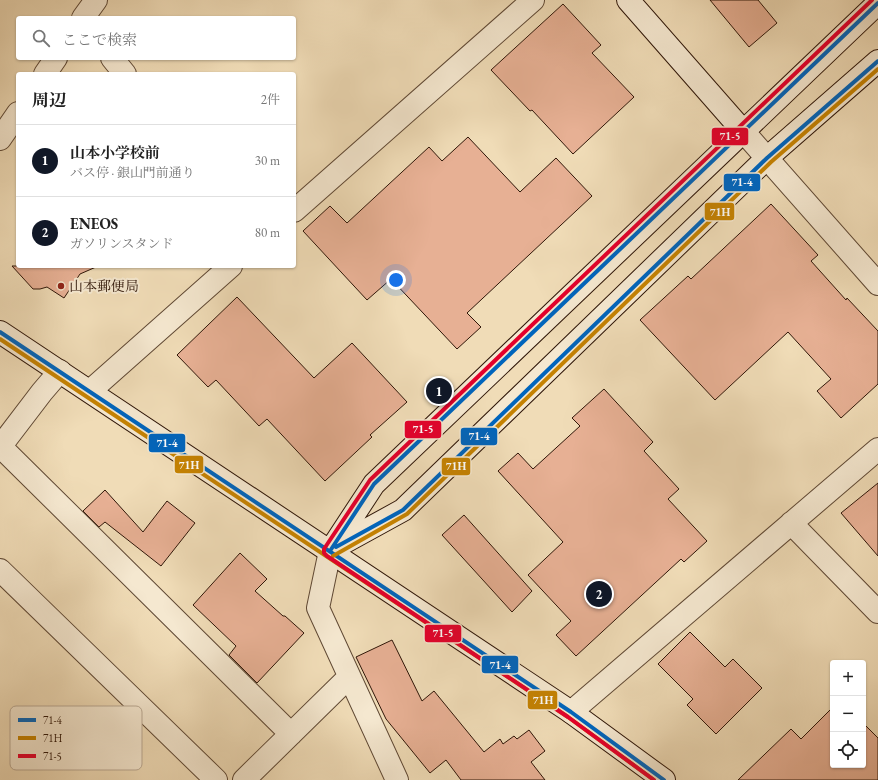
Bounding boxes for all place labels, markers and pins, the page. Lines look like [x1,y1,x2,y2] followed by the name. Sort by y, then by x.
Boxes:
[69,277,139,295] place label: 山本郵便局
[56,281,66,291] marker: 山本郵便局
[426,376,452,406] pin: 1
[586,579,612,609] pin: 2

